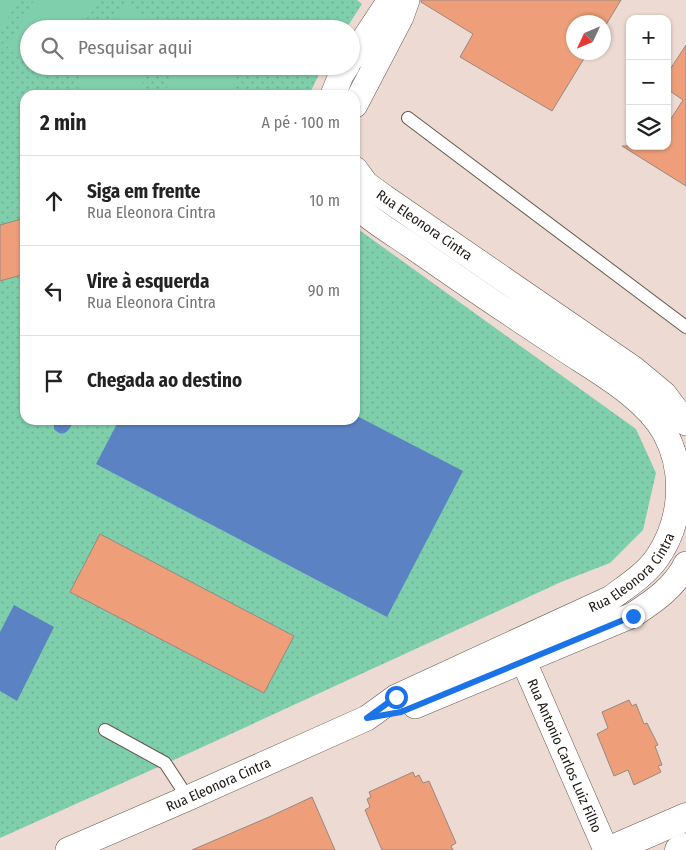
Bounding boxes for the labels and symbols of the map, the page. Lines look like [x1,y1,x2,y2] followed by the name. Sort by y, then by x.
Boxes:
[566,15,611,60] north arrow
[373,186,476,264] street label: Rua Eleonora Cintra
[586,530,678,616] street label: Rua Eleonora Cintra
[622,605,645,628] route end
[523,676,605,835] street label: Rua Antonio Carlos Luiz Filho
[385,686,408,709] route start
[164,754,274,815] street label: Rua Eleonora Cintra

